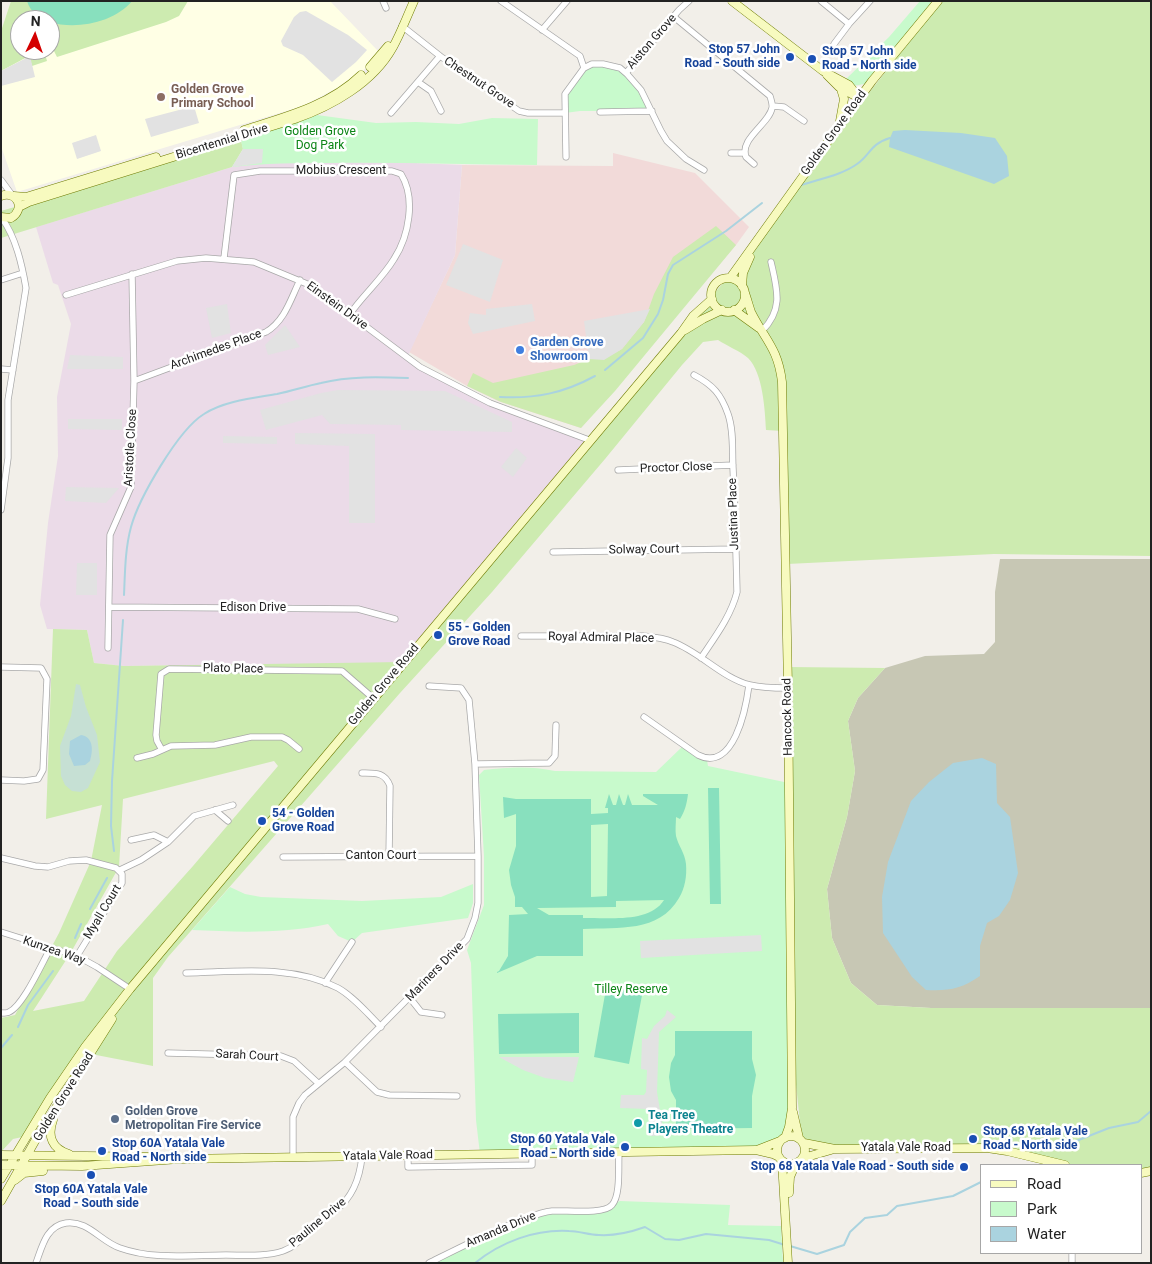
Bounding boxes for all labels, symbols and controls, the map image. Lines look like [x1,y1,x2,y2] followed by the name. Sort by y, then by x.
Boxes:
[10,10,60,60] north arrow
[624,12,680,72] street label: Aiston Grove
[30,13,41,29] text: N
[684,43,780,71] place label: Stop 57 John Road - South side
[822,45,917,73] place label: Stop 57 John Road - North side
[784,51,796,63] marker: Stop 57 John Road - South side
[806,53,818,65] marker: Stop 57 John Road - North side
[441,54,517,112] street label: Chestnut Grove
[171,83,254,111] place label: Golden Grove Primary School
[798,87,870,179] street label: Golden Grove Road
[155,91,167,103] marker: Golden Grove Primary School
[174,121,270,163] street label: Bicentennial Drive
[284,125,356,153] park label: Golden Grove Dog Park
[296,164,386,178] street label: Mobius Crescent
[304,279,370,333] street label: Einstein Drive
[168,327,264,373] street label: Archimedes Place
[530,336,603,364] place label: Garden Grove Showroom
[514,344,526,356] marker: Garden Grove Showroom
[122,409,140,487] street label: Aristotle Close
[640,460,712,476] street label: Proctor Close
[726,478,742,550] street label: Justina Place
[609,542,679,558] street label: Solway Court
[220,601,286,615] street label: Edison Drive
[448,621,511,649] place label: 55 - Golden Grove Road
[432,629,444,641] marker: 55 - Golden Grove Road
[548,630,654,646] street label: Royal Admiral Place
[346,641,422,729] street label: Golden Grove Road
[203,661,263,677] street label: Plato Place
[780,678,796,756] street label: Hancock Road
[272,807,335,835] place label: 54 - Golden Grove Road
[256,815,268,827] marker: 54 - Golden Grove Road
[346,849,416,863] street label: Canton Court
[81,882,125,942] street label: Myall Court
[21,934,87,968] street label: Kunzea Way
[403,939,467,1005] street label: Mariners Drive
[594,983,668,997] park label: Tilley Reserve
[215,1047,279,1065] street label: Sarah Court
[31,1050,97,1144] street label: Golden Grove Road
[125,1105,261,1133] place label: Golden Grove Metropolitan Fire Service
[648,1109,733,1137] place label: Tea Tree Players Theatre
[109,1113,121,1125] marker: Golden Grove Metropolitan Fire Service
[632,1117,644,1129] marker: Tea Tree Players Theatre
[983,1125,1088,1153] place label: Stop 68 Yatala Vale Road - North side
[510,1133,615,1161] place label: Stop 60 Yatala Vale Road - North side
[967,1133,979,1145] marker: Stop 68 Yatala Vale Road - North side
[112,1137,225,1165] place label: Stop 60A Yatala Vale Road - North side
[619,1141,631,1153] marker: Stop 60 Yatala Vale Road - North side
[861,1141,951,1155] street label: Yatala Vale Road
[96,1145,108,1157] marker: Stop 60A Yatala Vale Road - North side
[343,1148,433,1164] street label: Yatala Vale Road
[751,1160,954,1174] place label: Stop 68 Yatala Vale Road - South side
[958,1161,970,1173] marker: Stop 68 Yatala Vale Road - South side
[980,1164,1142,1254] legend
[85,1169,97,1181] marker: Stop 60A Yatala Vale Road - South side
[1027,1175,1061,1193] text: Road
[35,1183,147,1211] place label: Stop 60A Yatala Vale Road - South side
[287,1195,349,1251] street label: Pauline Drive
[1027,1200,1057,1218] text: Park
[464,1209,538,1251] street label: Amanda Drive
[1027,1225,1066,1243] text: Water

